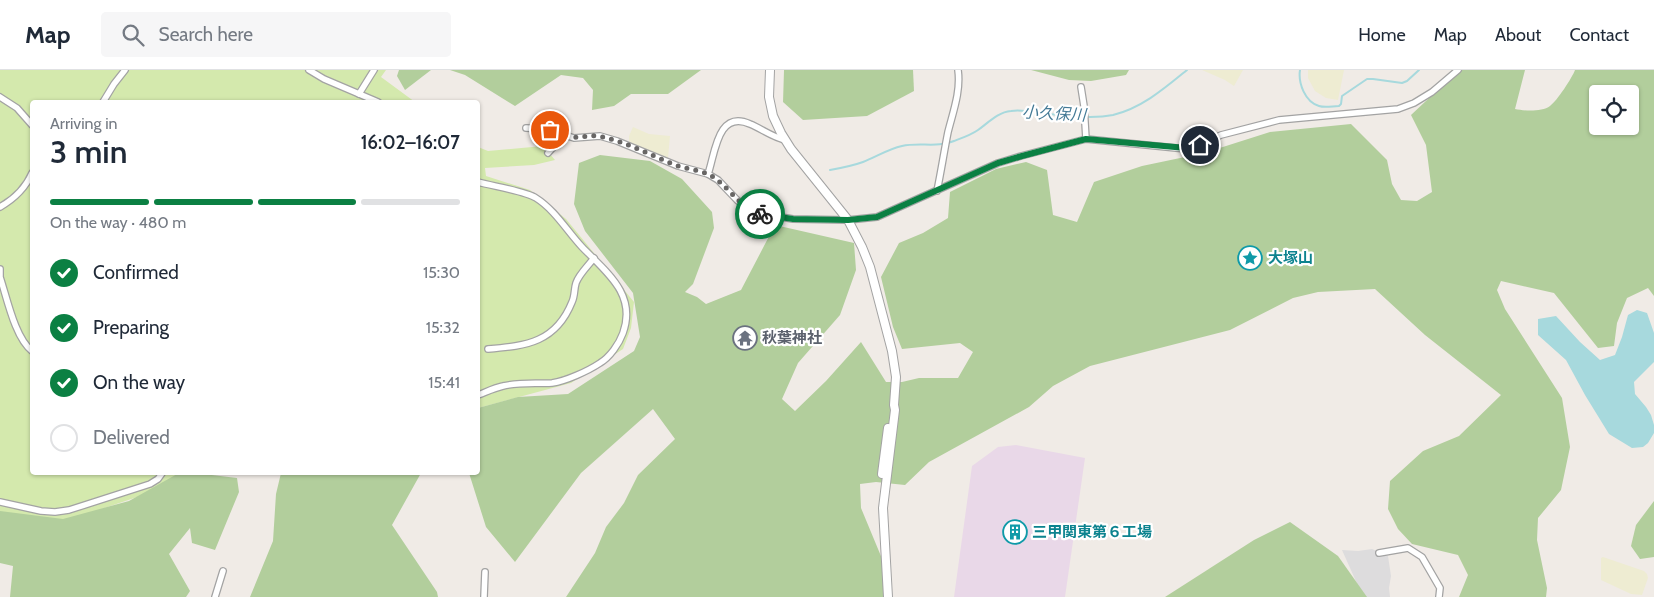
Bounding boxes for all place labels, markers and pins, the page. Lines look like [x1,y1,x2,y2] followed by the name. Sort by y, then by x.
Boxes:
[529,109,571,151] pin
[1179,124,1221,166] pin
[1237,245,1263,271] place icon: 大塚山
[1268,249,1313,267] place label: 大塚山
[732,325,758,351] temple icon: 秋葉神社
[762,329,822,347] place label: 秋葉神社
[1002,519,1028,545] building icon: 三甲関東第６工場
[1032,523,1152,541] place label: 三甲関東第６工場

